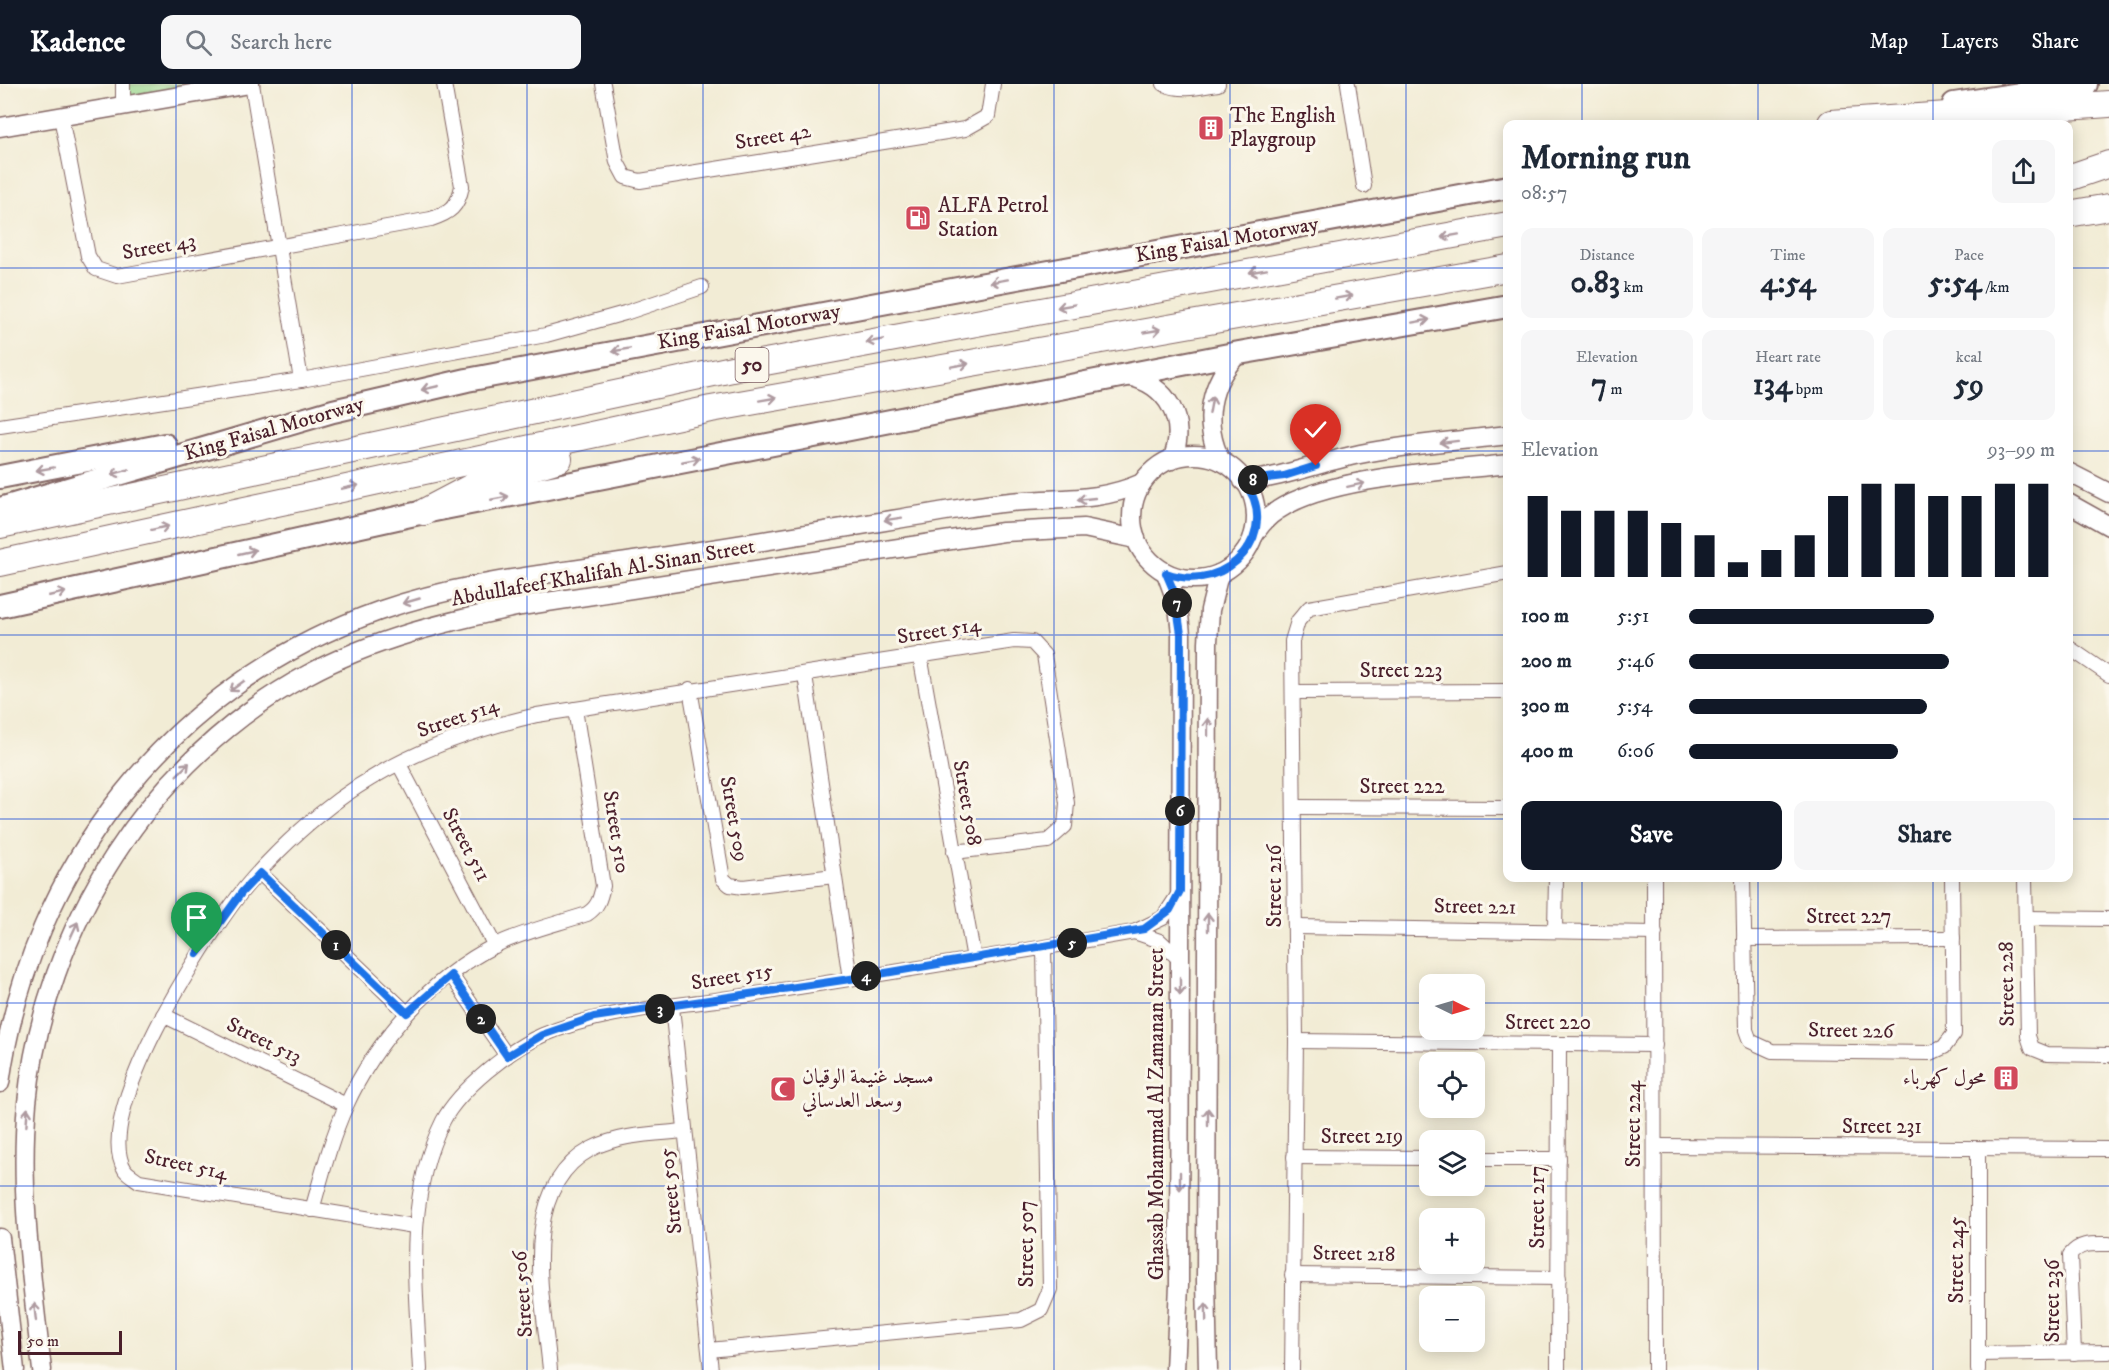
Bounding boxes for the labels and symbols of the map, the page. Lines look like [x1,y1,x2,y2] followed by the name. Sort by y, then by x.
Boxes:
[1230,103,1336,153] place label: The English Playgroup
[1196,113,1226,143] building icon: The English Playgroup
[733,118,814,156] street label: Street 42
[938,193,1049,243] place label: ALFA Petrol Station
[903,203,933,233] fuel station icon: ALFA Petrol Station
[1133,211,1322,269] street label: King Faisal Motorway
[120,228,198,266] street label: Street 43
[1441,230,1460,241] one-way arrow
[1249,266,1269,277] one-way arrow
[990,276,1009,287] one-way arrow
[1334,291,1354,302] one-way arrow
[655,298,844,356] street label: King Faisal Motorway
[1057,301,1077,312] one-way arrow
[1411,315,1430,326] one-way arrow
[1142,325,1162,336] one-way arrow
[865,336,885,347] one-way arrow
[612,345,632,356] one-way arrow
[736,348,768,382] road number: 50
[950,359,970,370] one-way arrow
[421,383,440,394] one-way arrow
[181,391,368,467] street label: King Faisal Motorway
[758,393,778,404] one-way arrow
[1206,395,1217,415] one-way arrow
[1290,404,1341,466] pin
[1440,437,1460,448] one-way arrow
[681,454,701,465] one-way arrow
[36,464,55,475] one-way arrow
[1238,465,1268,495] pin: 8
[111,467,130,478] one-way arrow
[1346,478,1365,490] one-way arrow
[340,481,360,492] one-way arrow
[489,492,509,503] one-way arrow
[1077,494,1097,505] one-way arrow
[884,514,903,525] one-way arrow
[150,522,169,534] one-way arrow
[449,533,757,613] street label: Abdullafeef Khalifah Al-Sinan Street
[238,545,257,557] one-way arrow
[47,587,66,599] one-way arrow
[1162,588,1192,618] pin: 7
[402,596,421,607] one-way arrow
[895,611,984,650] street label: Street 514
[1360,658,1442,684] street label: Street 223
[229,680,245,692] one-way arrow
[414,692,503,744] street label: Street 514
[1202,717,1214,737] one-way arrow
[947,758,987,848] street label: Street 508
[176,762,191,777] one-way arrow
[714,774,754,864] street label: Street 509
[1359,774,1445,800] street label: Street 222
[597,789,635,875] street label: Street 510
[1165,796,1195,826] pin: 6
[436,804,496,886] street label: Street 511
[1262,843,1288,928] street label: Street 216
[171,892,222,954] pin
[1434,893,1516,921] street label: Street 221
[1806,904,1892,930] street label: Street 227
[1202,912,1214,932] one-way arrow
[69,921,81,939] one-way arrow
[1057,928,1087,958] pin: 5
[321,930,351,960] pin: 1
[1993,941,2021,1027] street label: Street 228
[1144,947,1170,1280] street label: Ghassab Mohammad Al Zamanan Street
[689,958,775,996] street label: Street 515
[851,961,881,991] pin: 4
[1419,974,1485,1040] north arrow
[1174,975,1186,995] one-way arrow
[645,994,675,1024] pin: 3
[466,1004,496,1034] pin: 2
[1505,1010,1591,1036] street label: Street 220
[222,1012,306,1070] street label: Street 513
[1808,1017,1895,1045] street label: Street 226
[1991,1063,2021,1093] building icon: محول كهرباء
[802,1064,934,1117] place label: مسجد غنيمة الوقيان وسعد العدساني
[1903,1065,1986,1091] place label: محول كهرباء
[768,1074,798,1104] mosque icon: مسجد غنيمة الوقيان وسعد العدساني
[1621,1080,1647,1167] street label: Street 224
[1202,1107,1214,1127] one-way arrow
[21,1108,32,1128] one-way arrow
[1842,1114,1922,1140] street label: Street 231
[1321,1124,1403,1150] street label: Street 219
[142,1144,231,1187] street label: Street 514
[654,1147,688,1235] street label: Street 505
[1525,1165,1551,1249] street label: Street 217
[1174,1170,1186,1190] one-way arrow
[1014,1201,1040,1287] street label: Street 507
[1944,1217,1970,1303] street label: Street 245
[1312,1240,1396,1268] street label: Street 218
[507,1249,539,1338] street label: Street 506
[2040,1258,2066,1343] street label: Street 236
[29,1302,40,1322] one-way arrow
[1200,1302,1212,1322] one-way arrow
[18,1328,122,1356] scale bar

